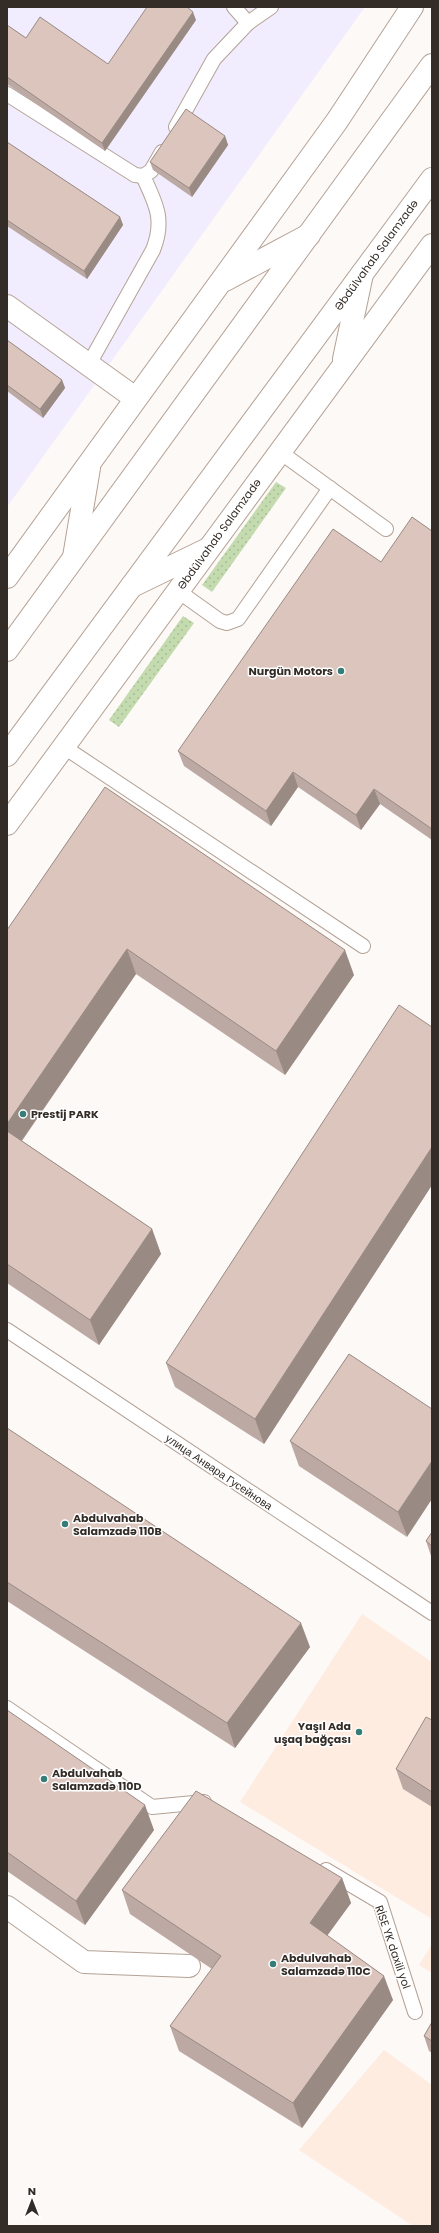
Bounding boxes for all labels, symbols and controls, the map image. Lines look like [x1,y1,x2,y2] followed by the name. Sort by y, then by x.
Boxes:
[330,196,422,314] street label: Əbdülvahab Salamzadə
[173,475,265,593] street label: Əbdülvahab Salamzadə
[249,663,333,679] place label: Nurgün Motors
[336,666,346,676] marker: Nurgün Motors
[31,1106,99,1122] place label: Prestij PARK
[18,1109,28,1119] marker: Prestij PARK
[162,1430,276,1514] street label: улица Анвара Гусейнова
[73,1510,162,1539] place label: Abdulvahab Salamzadə 110B
[60,1519,70,1529] marker: Abdulvahab Salamzadə 110B
[274,1718,351,1747] place label: Yaşıl Ada uşaq bağçası
[354,1727,364,1737] marker: Yaşıl Ada uşaq bağçası
[52,1765,142,1794] place label: Abdulvahab Salamzadə 110D
[39,1774,49,1784] marker: Abdulvahab Salamzadə 110D
[371,1903,415,1991] street label: RİSE YK daxili yol
[281,1950,371,1979] place label: Abdulvahab Salamzadə 110C
[268,1959,278,1969] marker: Abdulvahab Salamzadə 110C
[12,2181,52,2221] north arrow
[28,2183,36,2199] text: N

